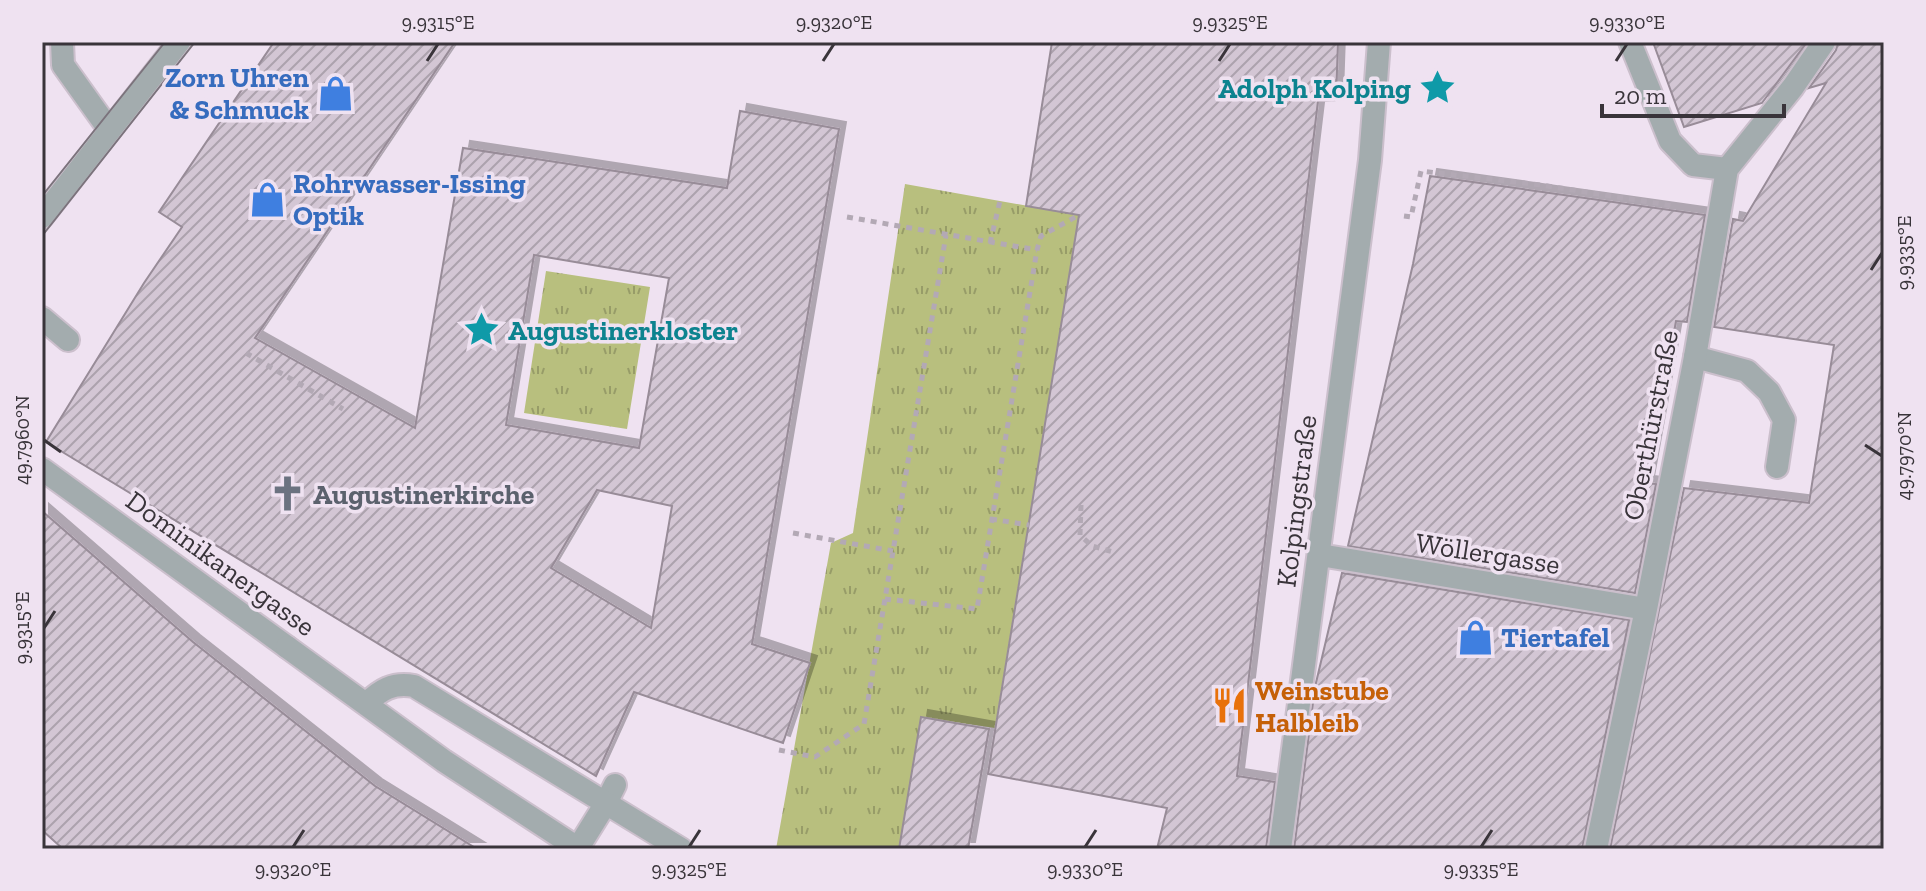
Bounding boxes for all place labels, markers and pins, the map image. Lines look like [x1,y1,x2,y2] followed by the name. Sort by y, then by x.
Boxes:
[165,61,310,126] place label: Zorn Uhren & Schmuck
[1418,69,1456,107] place icon: Adolph Kolping
[1218,72,1411,105] place label: Adolph Kolping
[316,74,354,112] shop icon: Zorn Uhren & Schmuck
[293,167,526,232] place label: Rohrwasser-Issing Optik
[248,180,286,218] shop icon: Rohrwasser-Issing Optik
[463,311,501,349] place icon: Augustinerkloster
[508,314,738,347] place label: Augustinerkloster
[268,475,306,513] church icon: Augustinerkirche
[313,478,534,511] place label: Augustinerkirche
[1456,618,1494,656] shop icon: Tiertafel
[1501,621,1610,654] place label: Tiertafel
[1255,674,1389,739] place label: Weinstube Halbleib
[1210,687,1248,725] restaurant icon: Weinstube Halbleib

